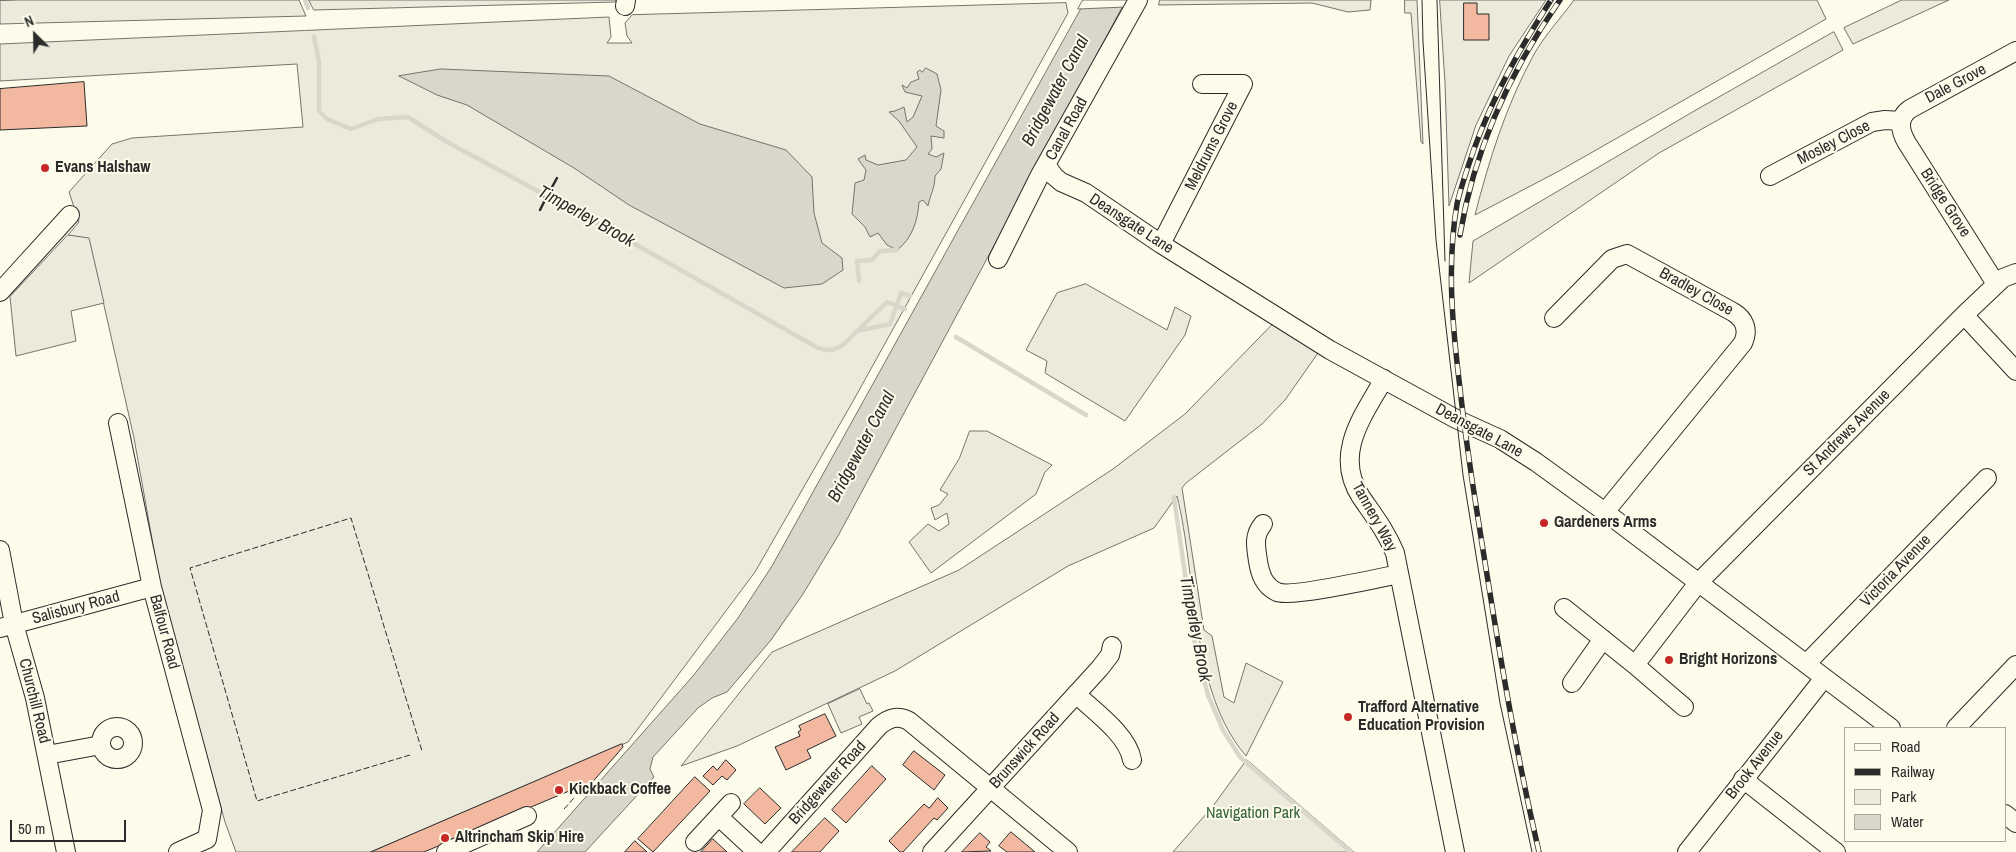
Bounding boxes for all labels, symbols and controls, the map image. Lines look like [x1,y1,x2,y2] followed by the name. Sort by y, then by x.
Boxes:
[10,10,60,60] north arrow
[22,11,36,31] text: N
[1018,32,1094,150] water label: Bridgewater Canal
[1922,60,1990,108] street label: Dale Grove
[1042,94,1092,164] street label: Canal Road
[1181,98,1243,194] street label: Meldrums Grove
[1795,117,1873,169] street label: Mosley Close
[55,158,151,178] place label: Evans Halshaw
[39,162,51,174] marker: Evans Halshaw
[1916,165,1974,241] street label: Bridge Grove
[534,181,638,253] water label: Timperley Brook
[1085,190,1177,258] street label: Deansgate Lane
[1656,264,1736,320] street label: Bradley Close
[1800,386,1894,480] street label: St Andrews Avenue
[824,388,900,506] water label: Bridgewater Canal
[1432,400,1526,462] street label: Deansgate Lane
[1347,479,1401,555] street label: Tannery Way
[1554,513,1657,533] place label: Gardeners Arms
[1538,517,1550,529] marker: Gardeners Arms
[1857,531,1935,611] street label: Victoria Avenue
[1174,574,1216,684] water label: Timperley Brook
[30,587,122,629] street label: Salisbury Road
[145,593,183,671] street label: Balfour Road
[1679,650,1777,670] place label: Bright Horizons
[1663,654,1675,666] marker: Bright Horizons
[14,657,54,745] street label: Churchill Road
[1358,698,1485,736] place label: Trafford Alternative Education Provision
[986,709,1064,793] street label: Brunswick Road
[1342,711,1354,723] marker: Trafford Alternative Education Provision
[1722,727,1788,803] street label: Brook Avenue
[1844,727,2006,842] legend
[1891,736,1920,757] text: Road
[785,737,871,829] street label: Bridgewater Road
[1891,761,1935,782] text: Railway
[569,780,671,800] place label: Kickback Coffee
[553,784,565,796] marker: Kickback Coffee
[1891,786,1916,807] text: Park
[1206,804,1300,824] park label: Navigation Park
[12,810,129,842] scale bar
[1891,811,1923,832] text: Water
[18,818,45,839] text: 50 m
[455,828,584,848] place label: Altrincham Skip Hire
[439,832,451,844] marker: Altrincham Skip Hire

